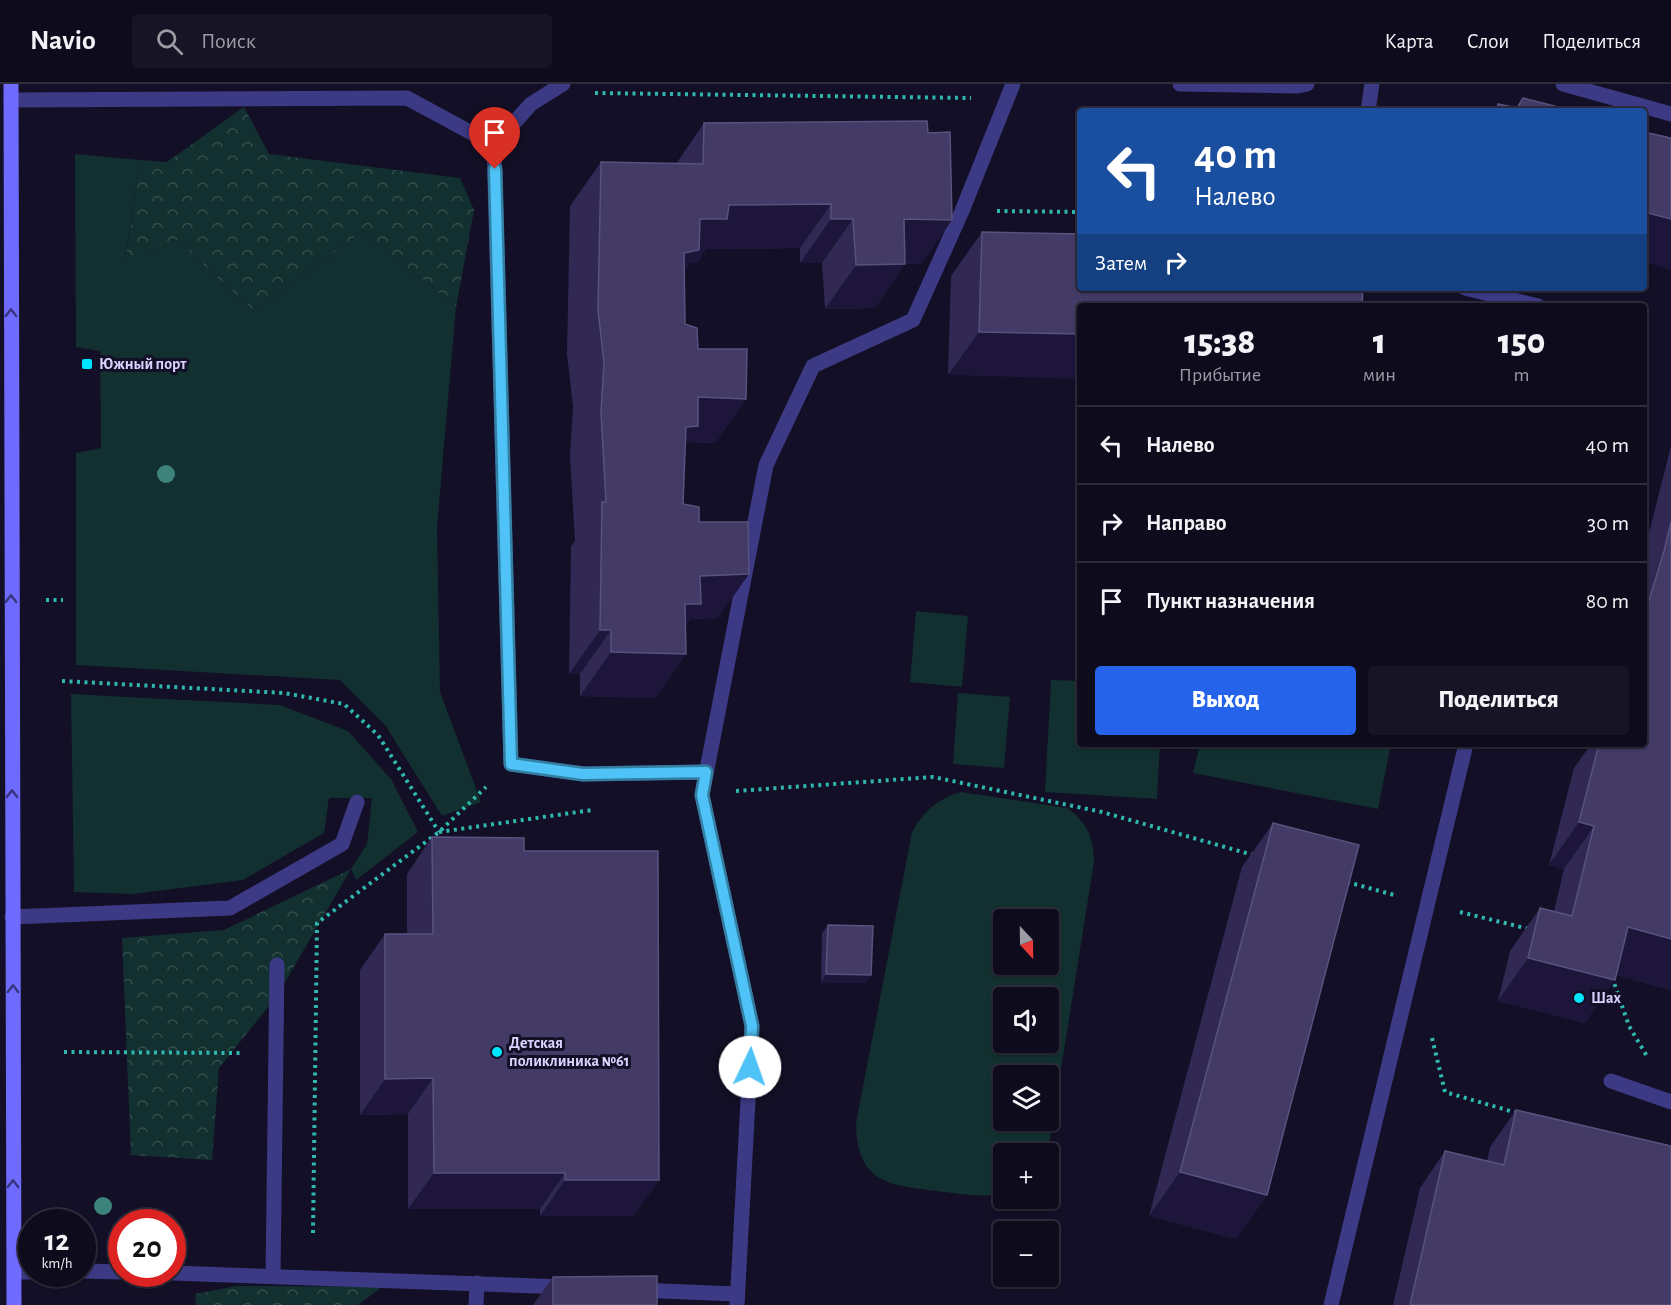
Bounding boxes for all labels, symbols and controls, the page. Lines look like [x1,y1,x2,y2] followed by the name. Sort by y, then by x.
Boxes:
[132,14,552,68] search box
[153,25,186,58] icon: search
[30,27,96,55] text: Navio
[201,30,256,52] text: Поиск
[1384,31,1434,52] text: Карта
[1467,31,1509,52] text: Слои
[1542,31,1641,52] text: Поделиться
[469,107,520,169] pin
[478,116,511,149] icon: arrive
[1095,132,1173,210] icon: left
[1194,134,1277,176] text: 40 m
[1194,183,1276,210] text: Налево
[1159,246,1192,279] icon: right
[1095,252,1147,274] text: Затем
[5,309,17,318] one-way arrow
[1184,324,1255,360] text: 15:38
[1373,324,1386,360] text: 1
[1498,324,1545,360] text: 150
[99,356,187,372] place label: Южный порт
[80,357,94,371] marker: Южный порт
[1179,365,1261,385] text: Прибытие
[1363,365,1396,385] text: мин
[1513,365,1529,385] text: m
[1095,429,1128,462] icon: left
[1146,434,1215,456] text: Налево
[1586,434,1629,456] text: 40 m
[1095,507,1128,540] icon: right
[1146,512,1227,534] text: Направо
[1587,512,1629,534] text: 30 m
[1095,585,1128,618] icon: arrive
[1146,590,1315,612] text: Пункт назначения
[1586,590,1629,612] text: 80 m
[5,594,17,603] one-way arrow
[1095,666,1356,735] button: Выход
[1368,666,1629,735] button: Поделиться
[6,789,18,798] one-way arrow
[993,909,1059,975] north arrow
[993,909,1059,1287] map controls
[7,984,19,993] one-way arrow
[993,987,1059,1053] button: sound
[1591,990,1621,1006] place label: Шах
[1572,991,1586,1005] marker: Шах
[509,1035,629,1069] place label: Детская поликлиника №61
[718,1035,782,1099] position arrow
[490,1045,504,1059] marker: Детская поликлиника №61
[993,1065,1059,1131] button: layers
[993,1143,1059,1209] button: +
[7,1179,19,1188] one-way arrow
[108,1209,186,1287] speed limit sign: 20
[993,1221,1059,1287] button: −
[45,1226,69,1256] text: 12
[42,1256,72,1271] text: km/h

